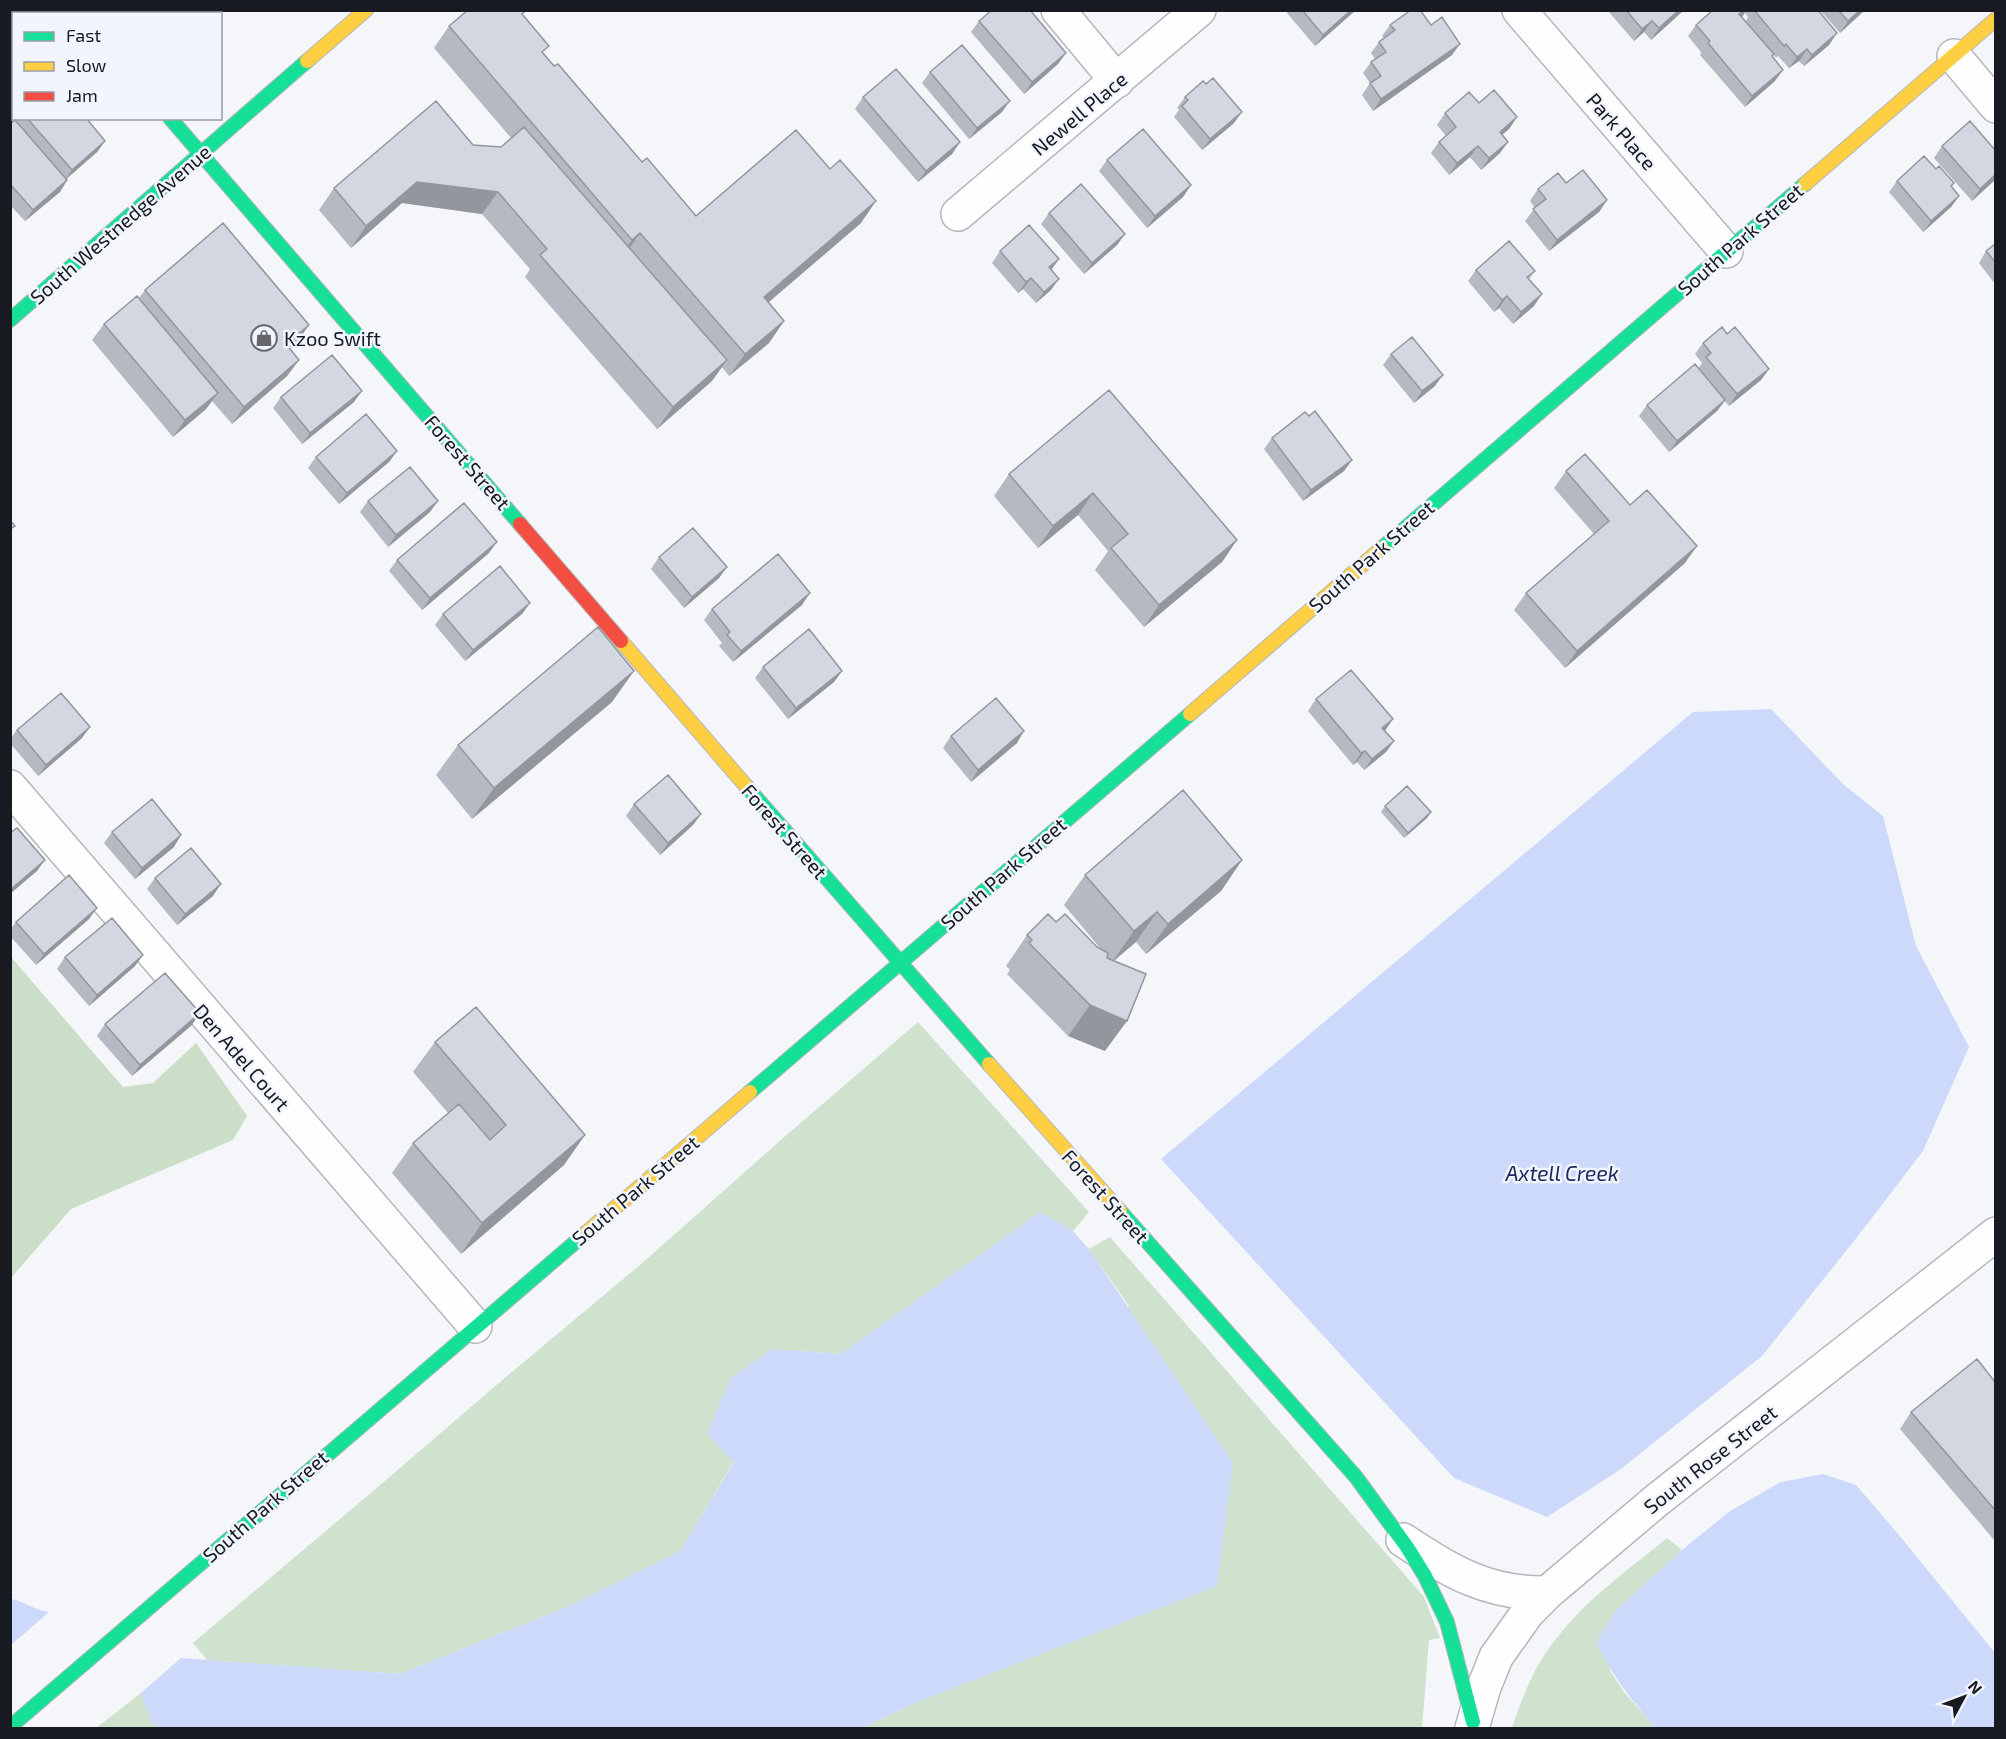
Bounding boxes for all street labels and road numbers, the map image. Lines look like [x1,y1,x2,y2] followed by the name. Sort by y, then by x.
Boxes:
[1027,66,1131,160] street label: Newell Place
[1582,88,1662,174] street label: Park Place
[25,139,215,309] street label: South Westnedge Avenue
[1672,178,1808,300] street label: South Park Street
[420,410,516,515] street label: Forest Street
[1303,495,1439,617] street label: South Park Street
[737,779,833,884] street label: Forest Street
[935,812,1071,934] street label: South Park Street
[189,999,295,1116] street label: Den Adel Court
[567,1130,704,1250] street label: South Park Street
[1058,1144,1155,1248] street label: Forest Street
[1639,1399,1782,1518] street label: South Rose Street
[197,1445,333,1567] street label: South Park Street

